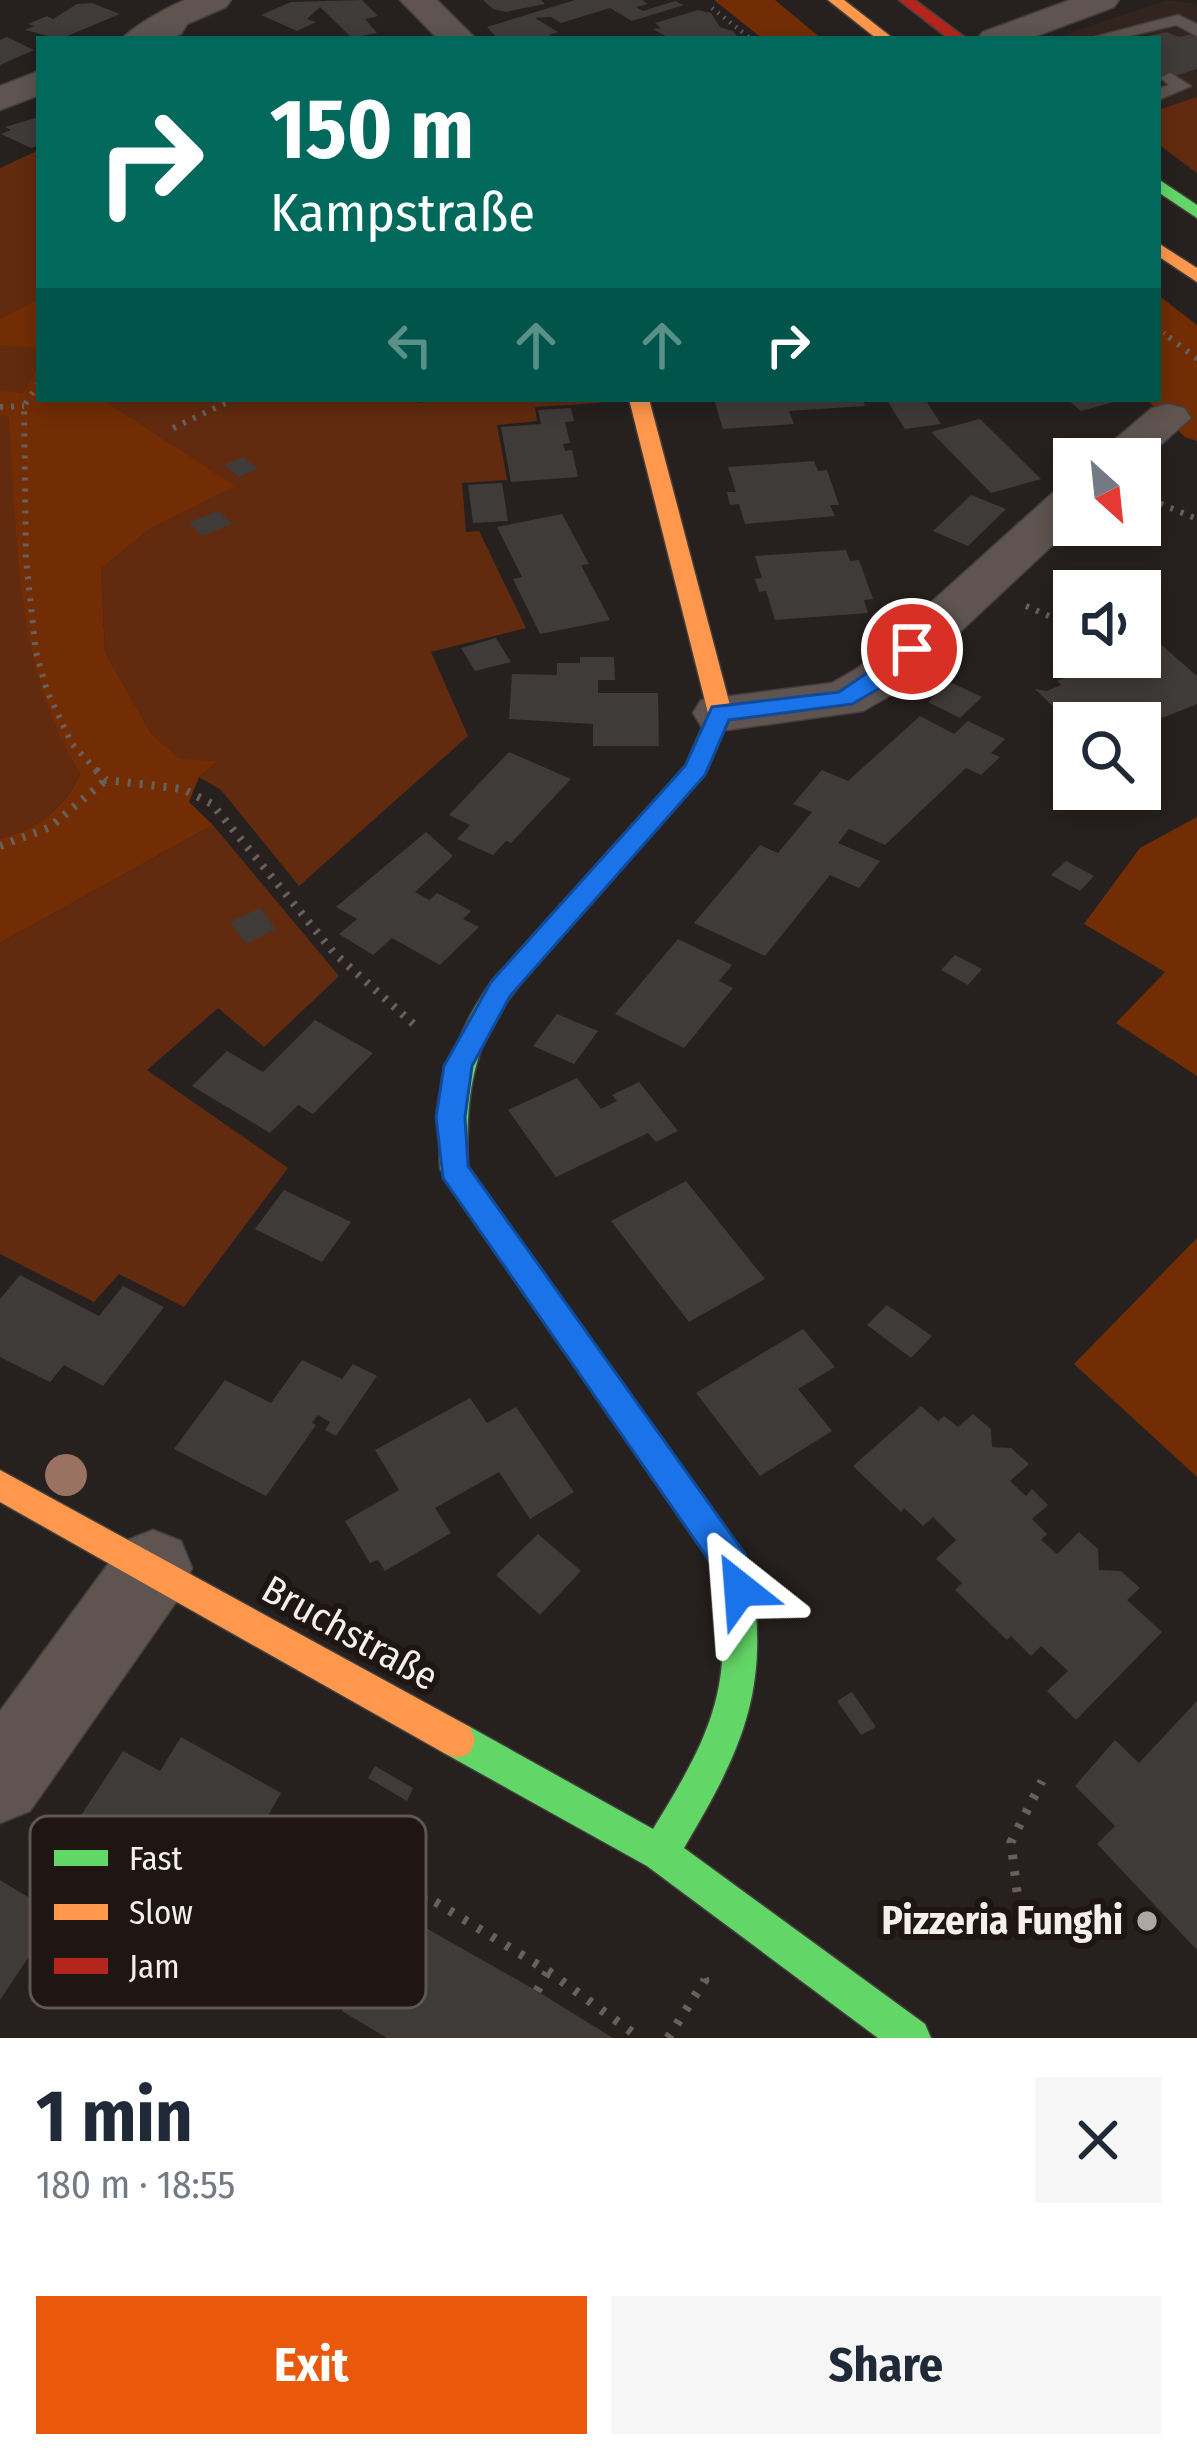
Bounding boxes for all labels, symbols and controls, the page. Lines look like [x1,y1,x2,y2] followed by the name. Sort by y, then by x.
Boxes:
[270,79,474,180] text: 150 m
[72,84,228,240] icon: right
[270,181,535,245] text: Kampstraße
[377,312,443,378] icon: left
[503,312,569,378] icon: ahead
[629,312,695,378] icon: ahead
[755,312,821,378] icon: right
[1053,438,1161,546] north arrow
[1053,438,1161,810] map controls
[1053,570,1161,678] button: sound
[861,598,963,700] pin
[879,616,945,682] icon: arrive
[1053,702,1161,810] button: search
[677,1526,803,1652] position arrow
[254,1566,446,1700] street label: Bruchstraße
[30,1816,426,2008] legend
[129,1839,183,1879] text: Fast
[129,1893,193,1933] text: Slow
[881,1898,1123,1944] place label: Pizzeria Funghi
[1134,1908,1160,1934] marker: Pizzeria Funghi
[129,1947,180,1987] text: Jam
[36,2074,193,2160] text: 1 min
[1035,2077,1161,2203] button: close
[36,2162,236,2208] text: 180 m · 18:55
[36,2296,587,2434] button: Exit
[611,2296,1161,2434] button: Share

